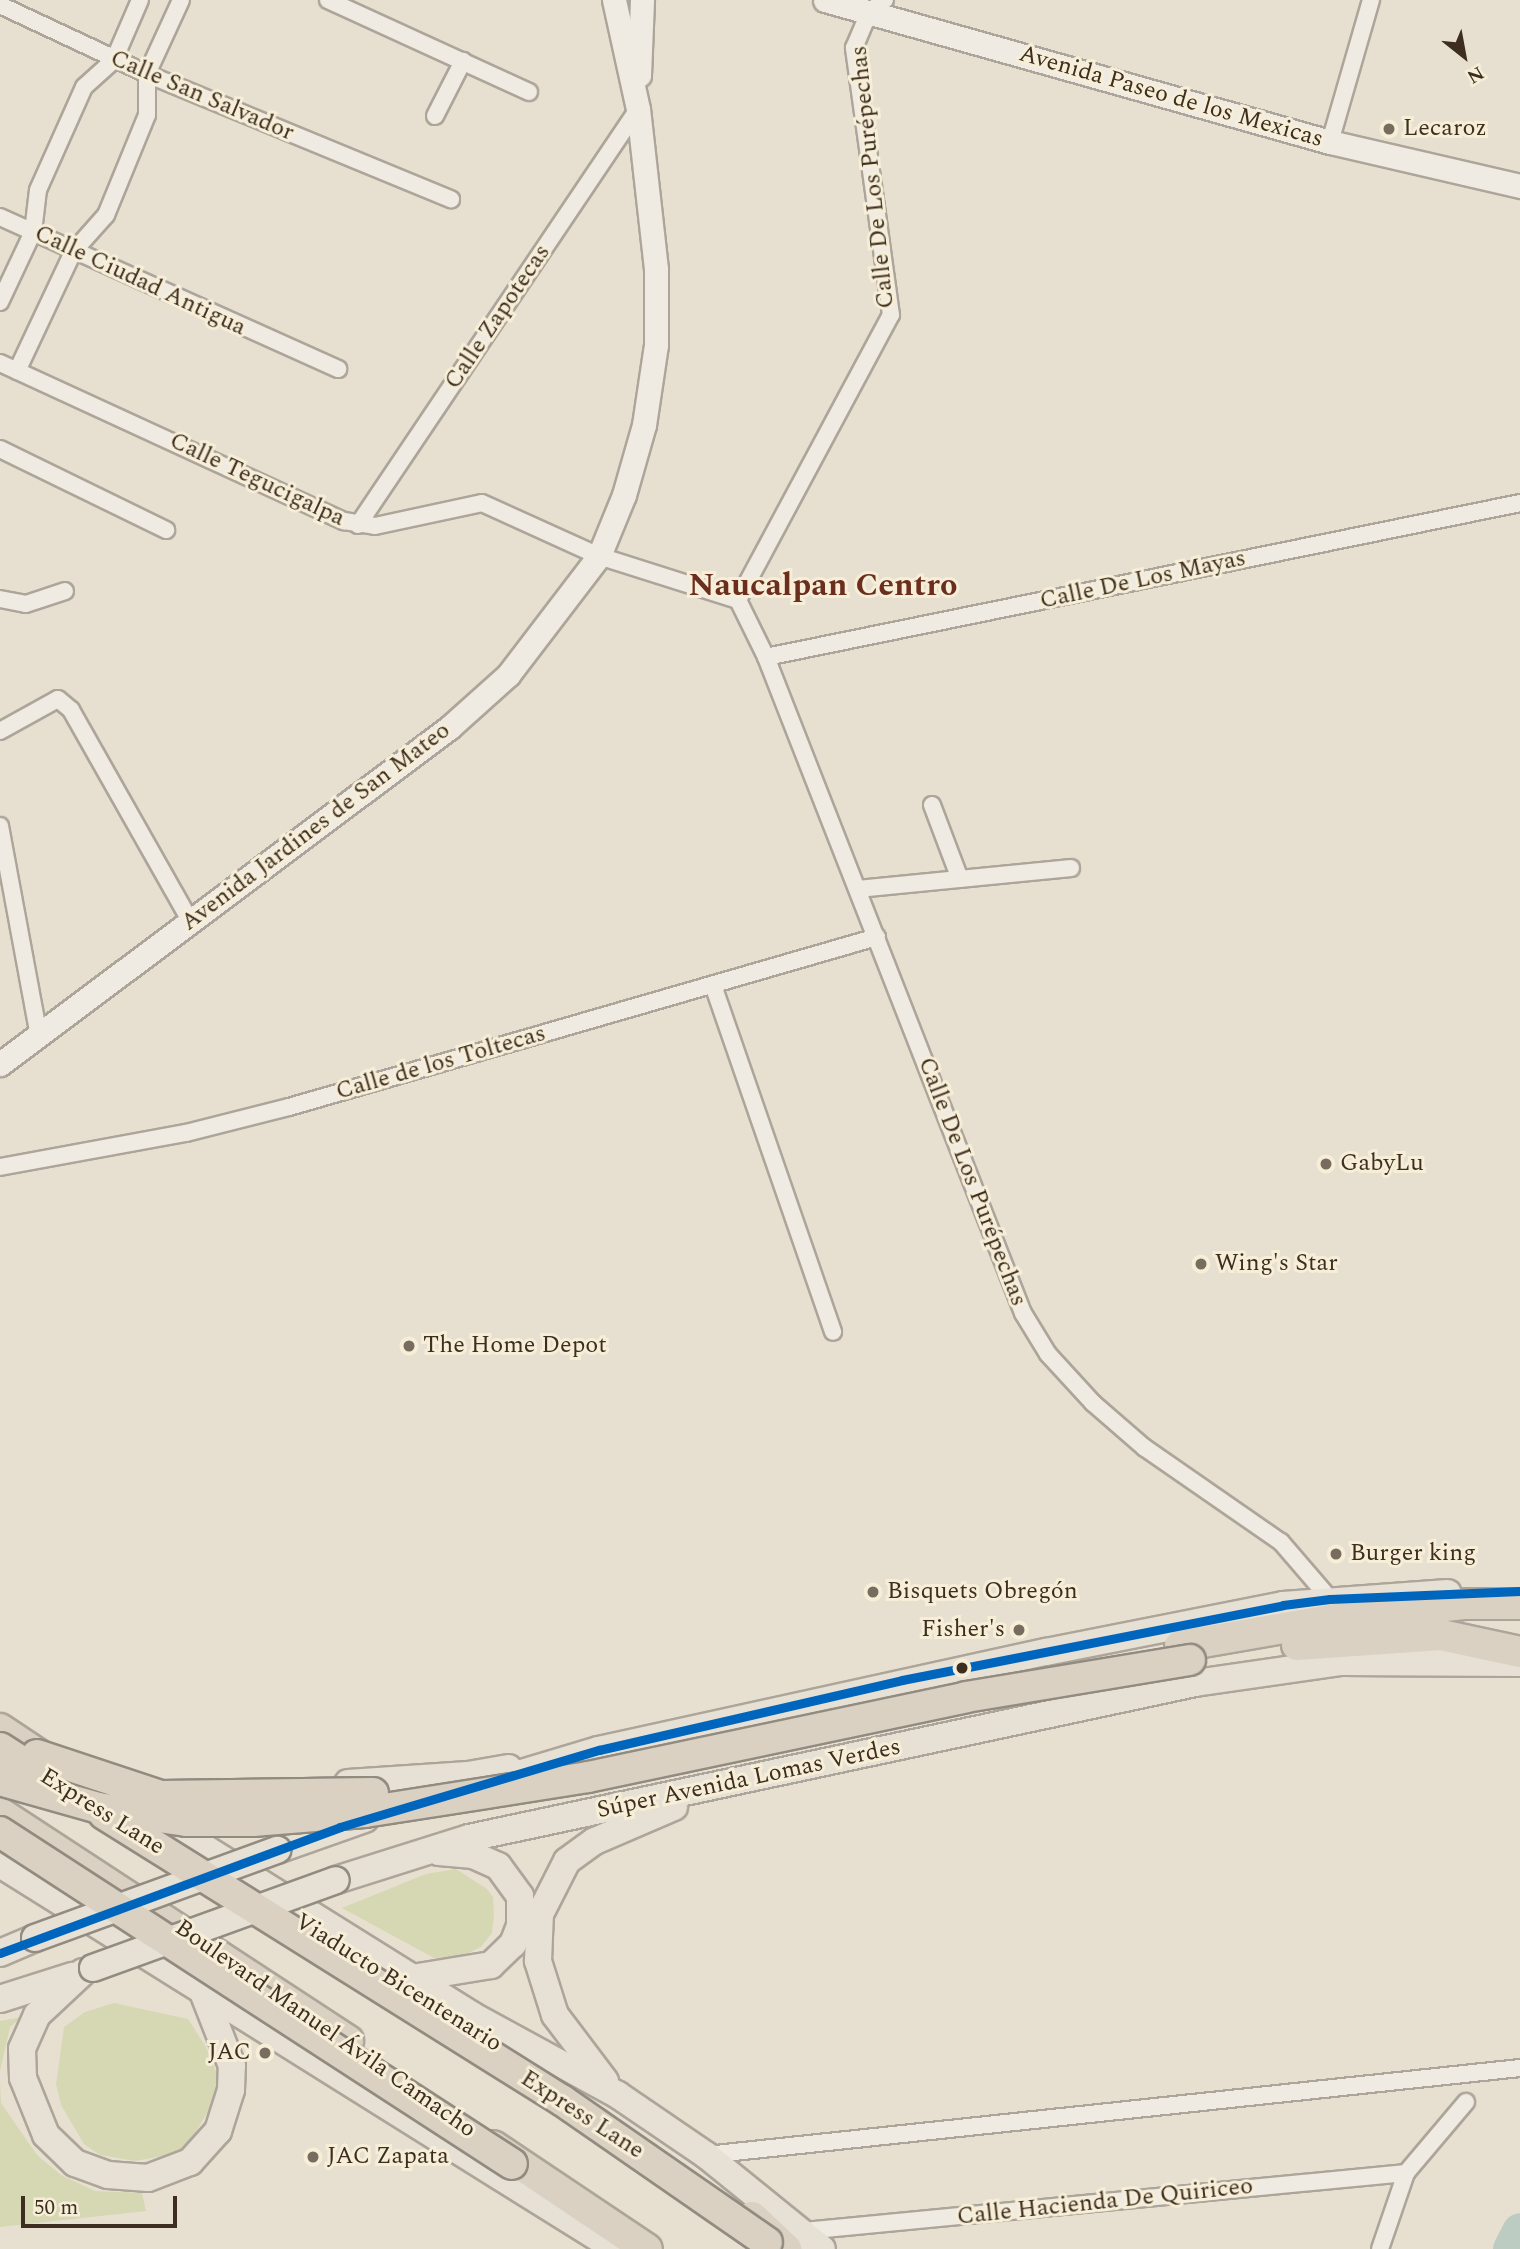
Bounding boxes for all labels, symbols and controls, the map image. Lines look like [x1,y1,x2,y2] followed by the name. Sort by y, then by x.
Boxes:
[1429,21,1499,91] north arrow
[1016,40,1326,154] street label: Avenida Paseo de los Mexicas
[106,44,298,148] street label: Calle San Salvador
[845,44,901,310] street label: Calle De Los Purépechas
[1461,58,1489,91] text: N
[1403,115,1487,143] place label: Lecaroz
[1381,121,1397,137] marker: Lecaroz
[30,219,250,343] street label: Calle Ciudad Antigua
[439,239,557,395] street label: Calle Zapotecas
[165,427,349,533] street label: Calle Tegucigalpa
[1037,544,1249,616] street label: Calle De Los Mayas
[689,567,957,605] district label: Naucalpan Centro
[176,716,456,938] street label: Avenida Jardines de San Mateo
[333,1019,549,1107] street label: Calle de los Toltecas
[911,1054,1033,1310] street label: Calle De Los Purépechas
[1340,1150,1424,1178] place label: GabyLu
[1318,1156,1334,1172] marker: GabyLu
[1215,1250,1338,1278] place label: Wing's Star
[1193,1256,1209,1272] marker: Wing's Star
[423,1332,607,1360] place label: The Home Depot
[401,1338,417,1354] marker: The Home Depot
[1350,1540,1476,1568] place label: Burger king
[1328,1546,1344,1562] marker: Burger king
[887,1578,1078,1606] place label: Bisquets Obregón
[865,1584,881,1600] marker: Bisquets Obregón
[921,1616,1005,1644] place label: Fisher's
[1011,1622,1027,1638] marker: Fisher's
[955,1661,969,1675] unlabelled marker
[595,1733,903,1825] street label: Súper Avenida Lomas Verdes
[34,1762,170,1862] street label: Express Lane
[289,1907,507,2059] street label: Viaducto Bicentenario
[169,1914,481,2144] street label: Boulevard Manuel Ávila Camacho
[208,2039,251,2067] place label: JAC
[257,2045,273,2061] marker: JAC
[515,2064,649,2166] street label: Express Lane
[327,2143,449,2171] place label: JAC Zapata
[305,2149,321,2165] marker: JAC Zapata
[956,2172,1254,2232] street label: Calle Hacienda De Quiriceo
[24,2182,180,2226] scale bar
[34,2192,78,2224] text: 50 m

